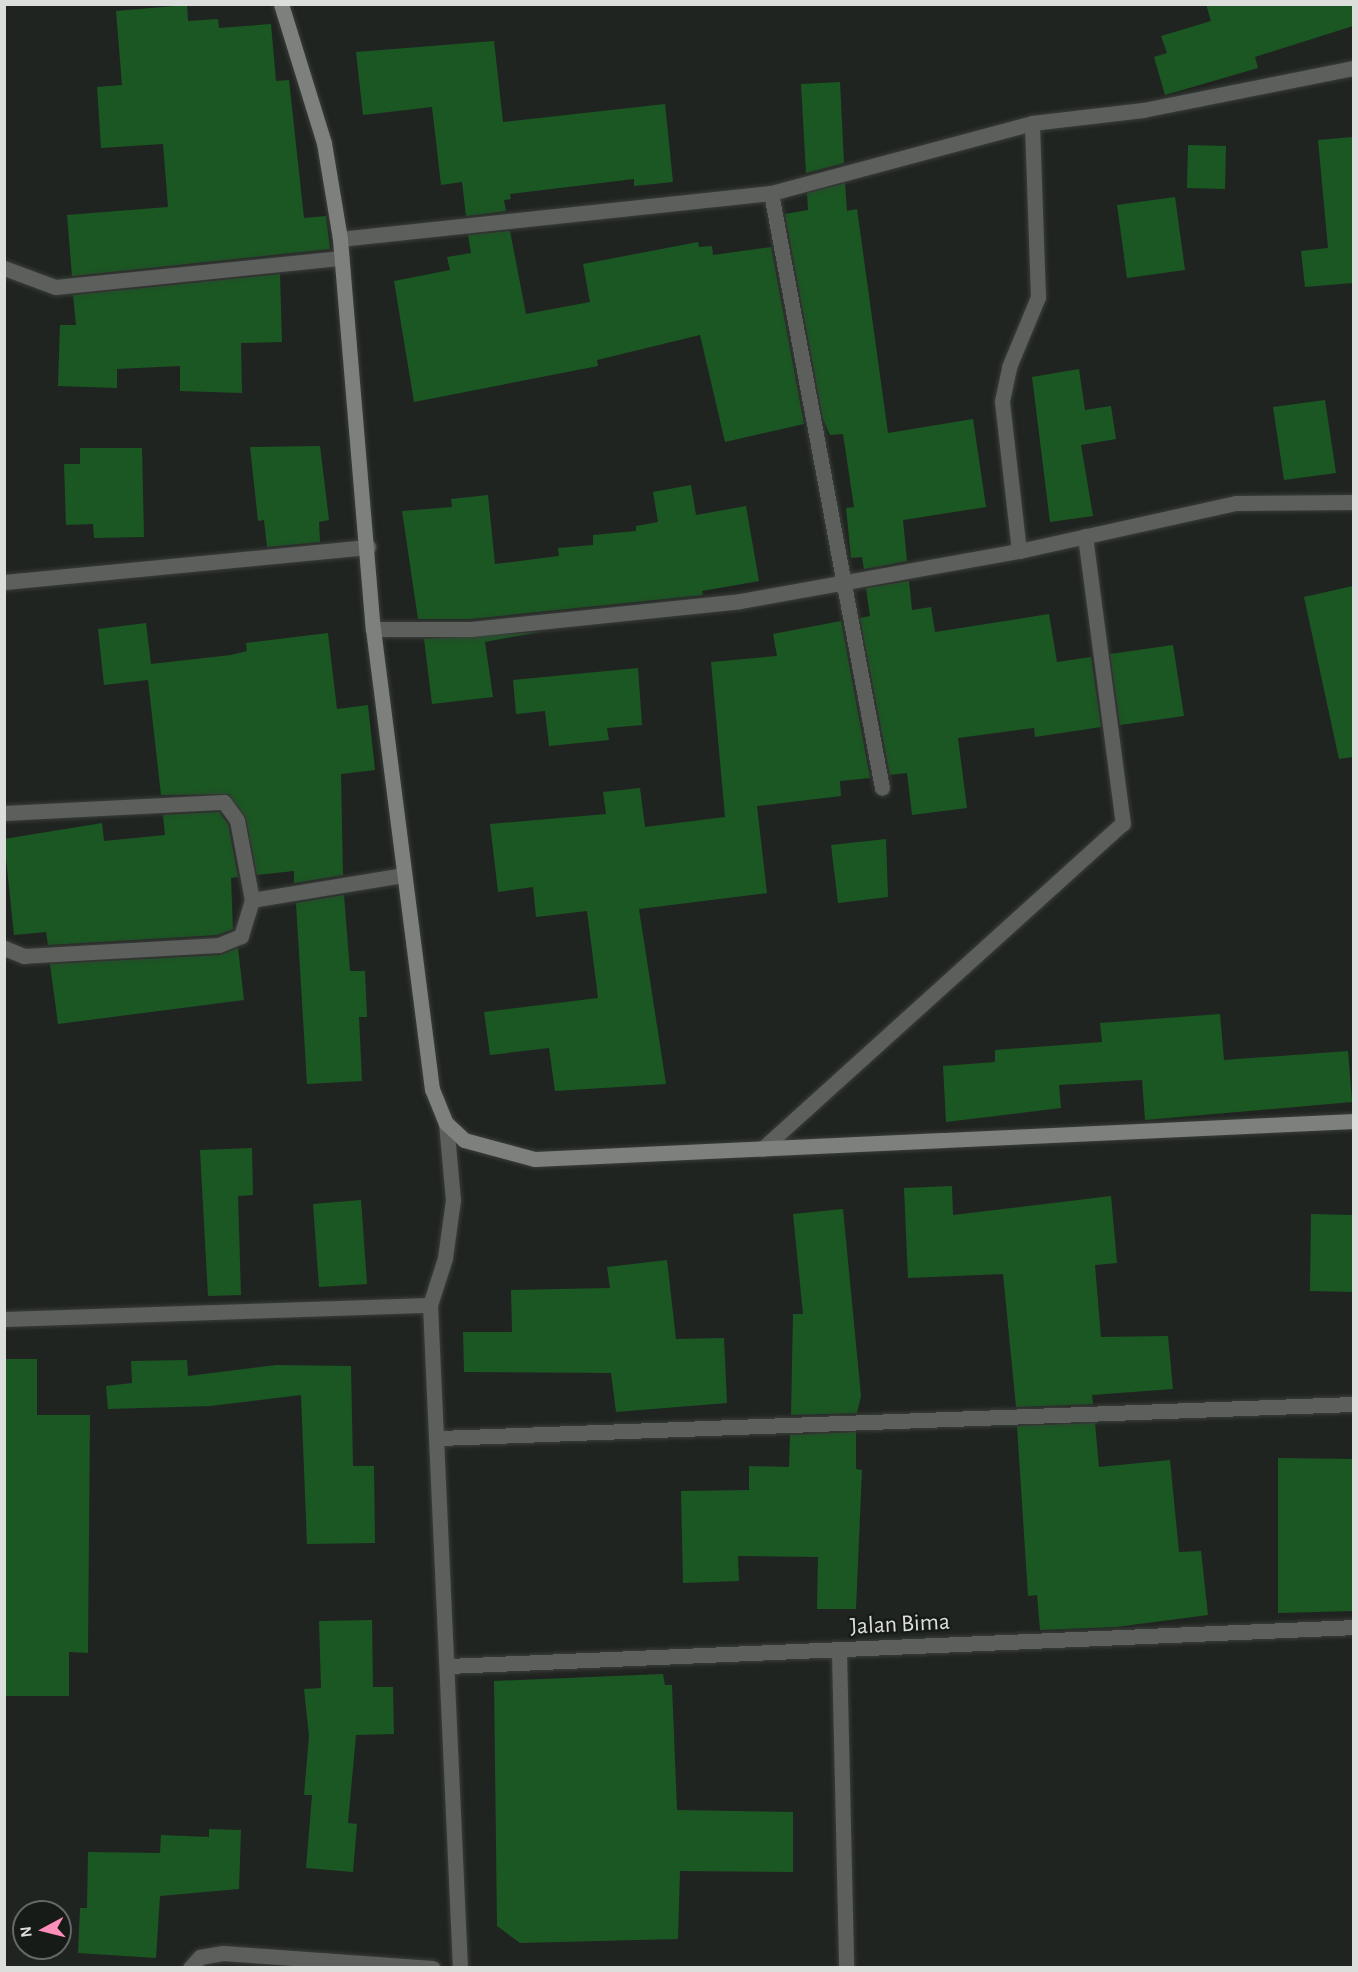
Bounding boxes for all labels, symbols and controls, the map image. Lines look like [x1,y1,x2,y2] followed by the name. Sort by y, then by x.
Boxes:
[849,1608,951,1642] street label: Jalan Bima
[12,1900,72,1960] north arrow
[18,1925,35,1938] text: N

